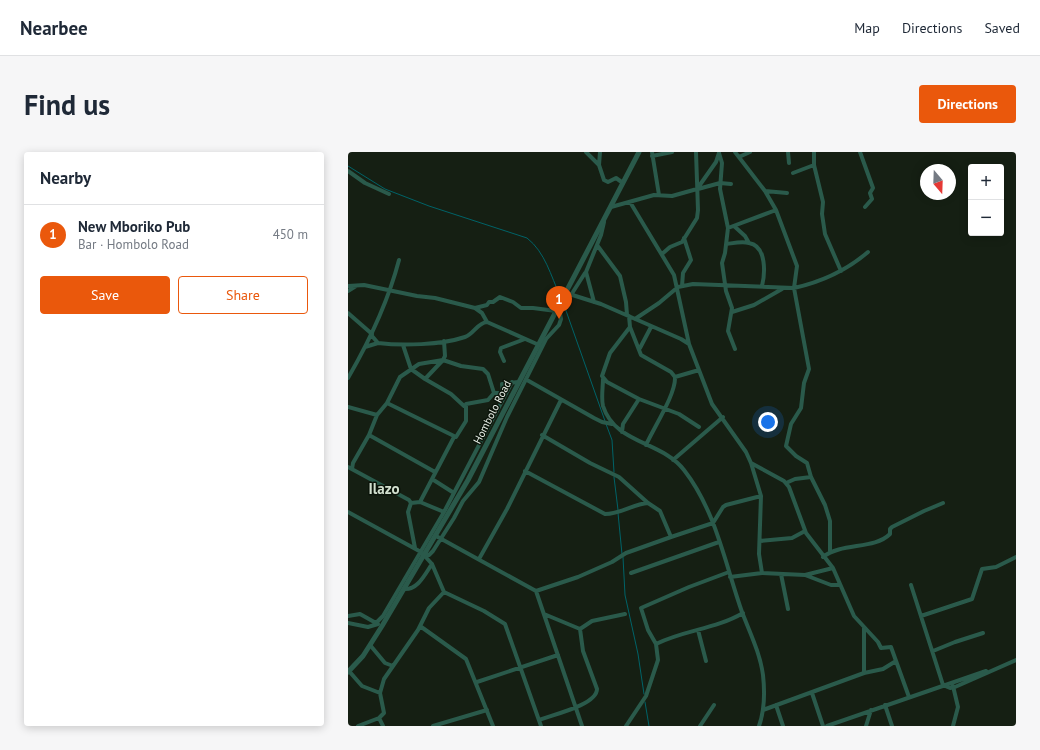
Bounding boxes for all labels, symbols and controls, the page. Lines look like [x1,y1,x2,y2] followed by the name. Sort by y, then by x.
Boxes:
[20,16,88,40] text: Nearbee
[854,19,880,37] text: Map
[902,19,962,37] text: Directions
[984,19,1020,37] text: Saved
[919,85,1016,123] button: Directions
[24,86,110,123] text: Find us
[920,164,956,200] north arrow
[968,164,1004,236] map controls
[968,164,1004,200] button: +
[40,167,91,189] text: Nearby
[968,200,1004,236] button: −
[78,217,190,236] text: New Mboriko Pub
[49,226,57,243] text: 1
[273,226,308,243] text: 450 m
[78,236,189,253] text: Bar · Hombolo Road
[40,276,170,314] button: Save
[178,276,308,314] button: Share
[546,286,572,319] pin: 1
[470,378,514,446] street label: Hombolo Road
[758,412,778,432] your location
[369,479,399,498] district label: Ilazo

